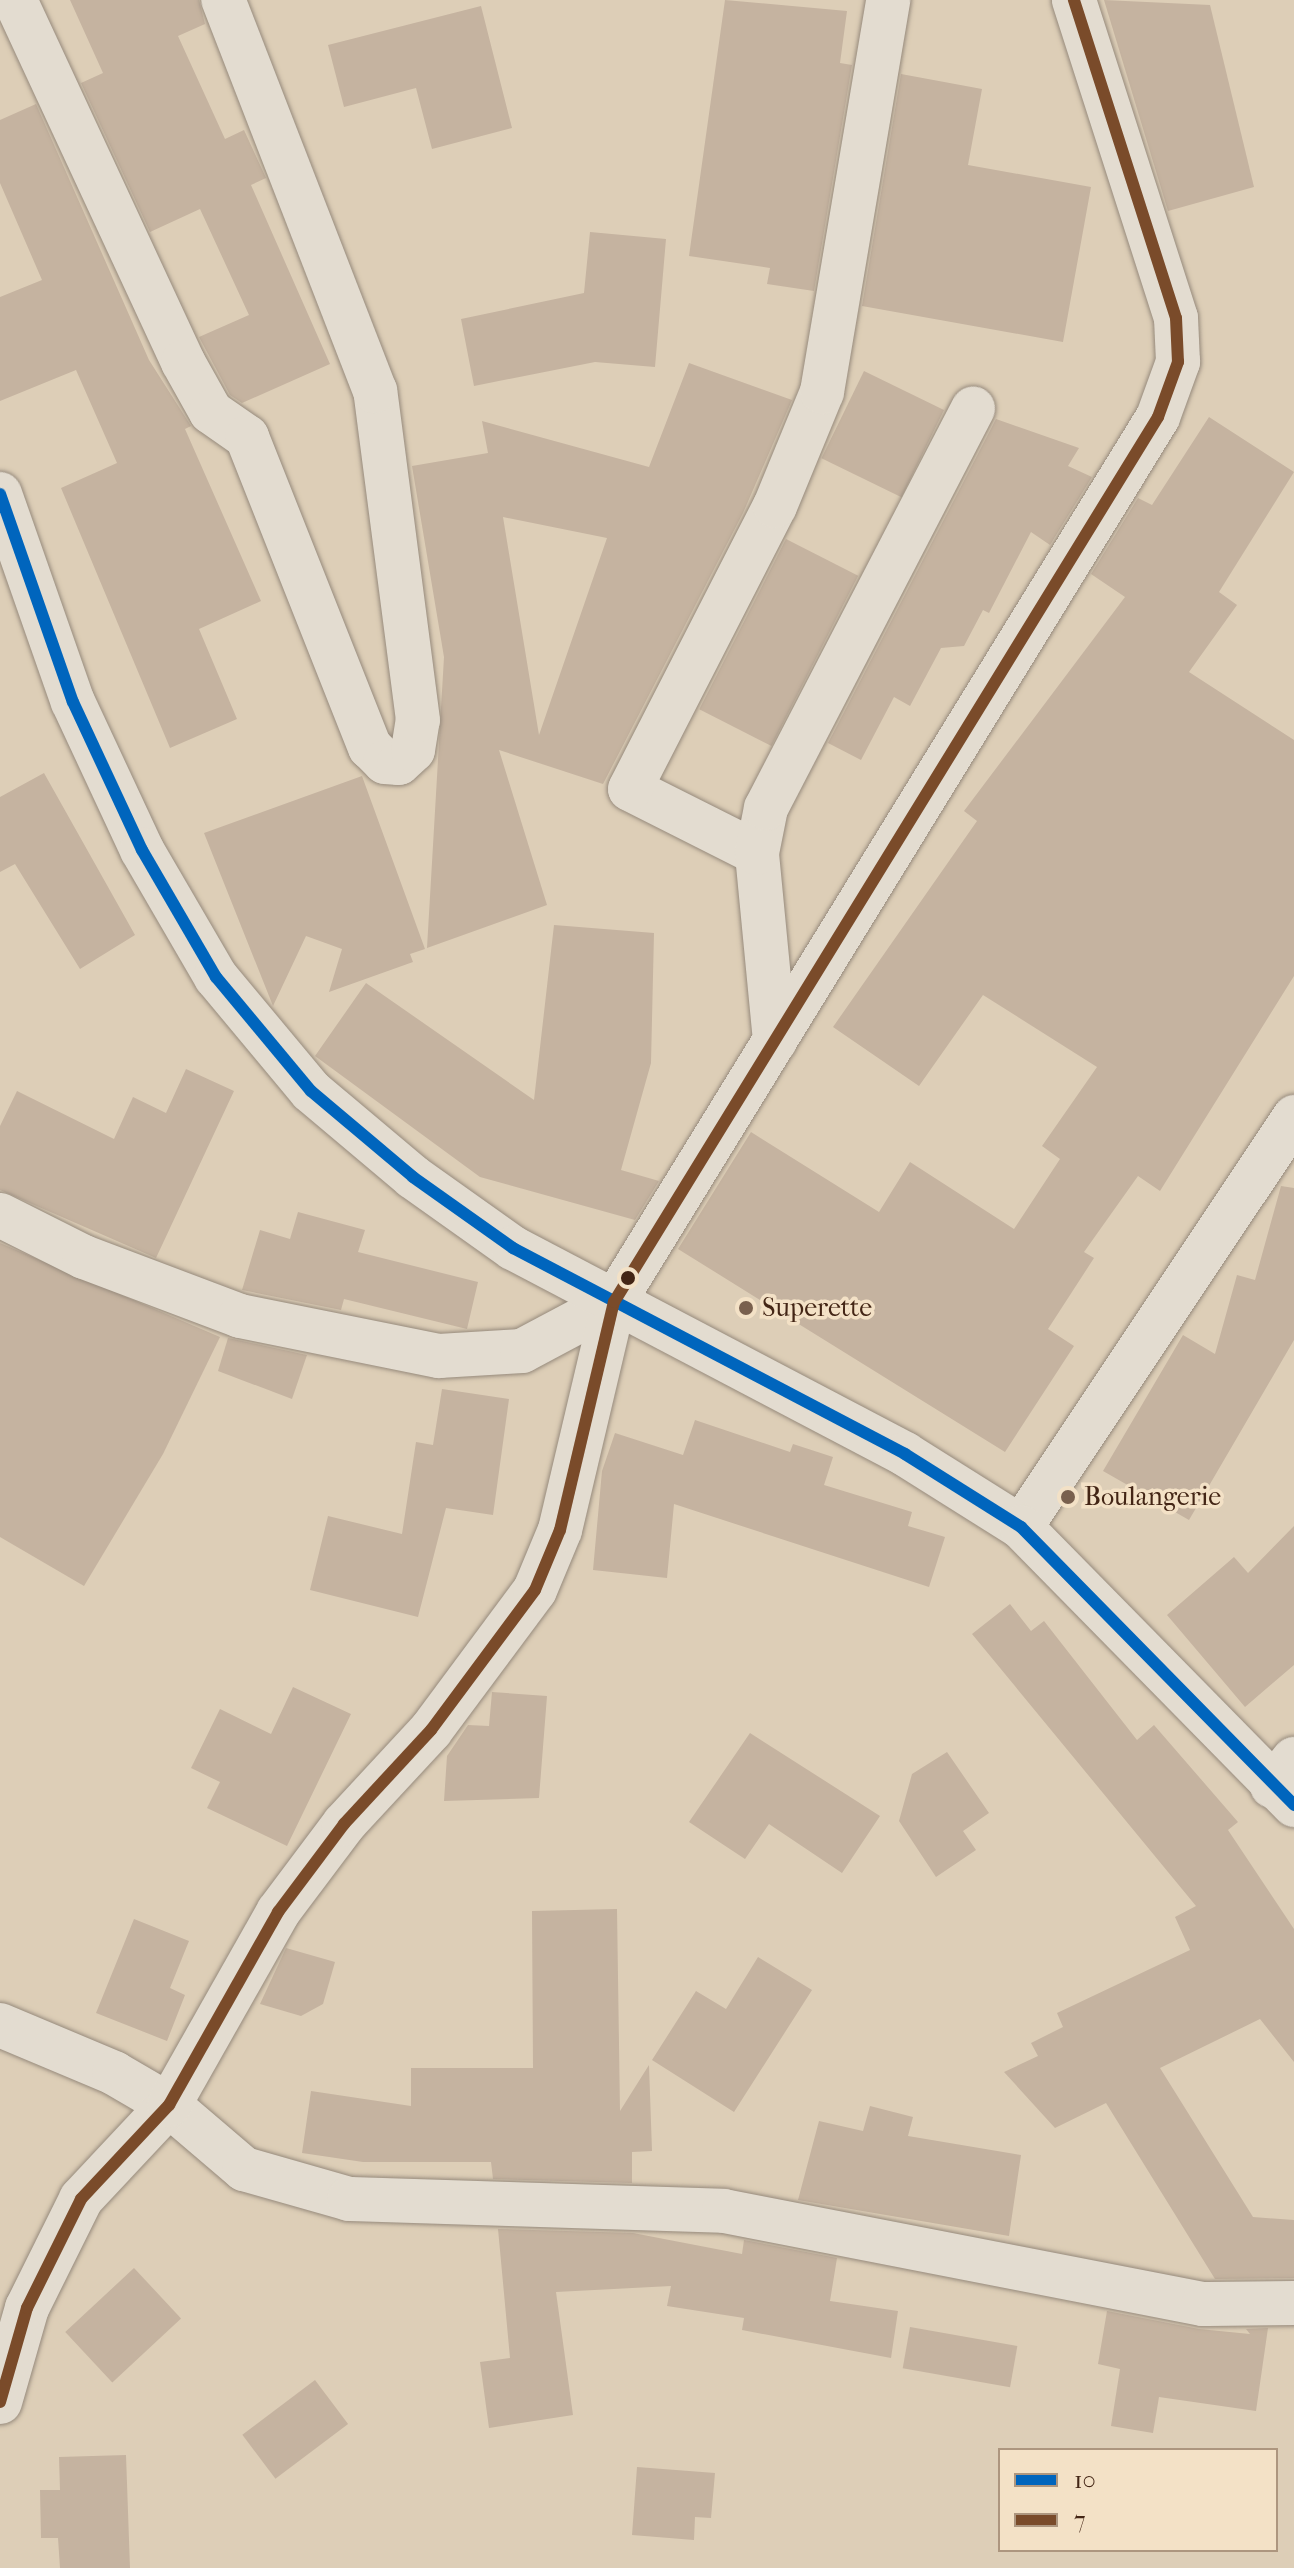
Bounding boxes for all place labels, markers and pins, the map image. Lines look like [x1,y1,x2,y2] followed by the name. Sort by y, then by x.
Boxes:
[620,1270,636,1286] unlabelled marker
[762,1292,872,1324] place label: Superette
[737,1299,755,1317] marker: Superette
[1084,1481,1221,1513] place label: Boulangerie
[1059,1488,1077,1506] marker: Boulangerie

